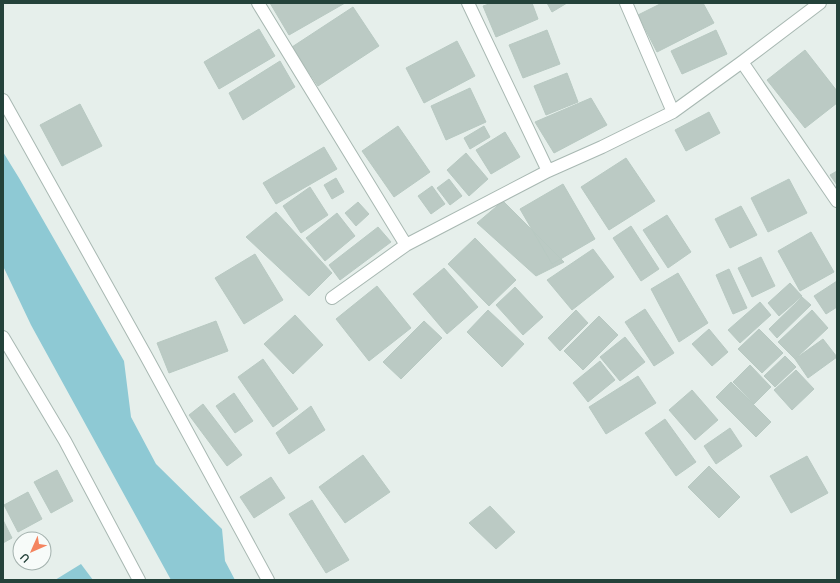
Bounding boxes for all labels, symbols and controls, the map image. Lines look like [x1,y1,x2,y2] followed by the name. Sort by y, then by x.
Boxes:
[12,531,52,571] north arrow
[16,550,33,567] text: U

